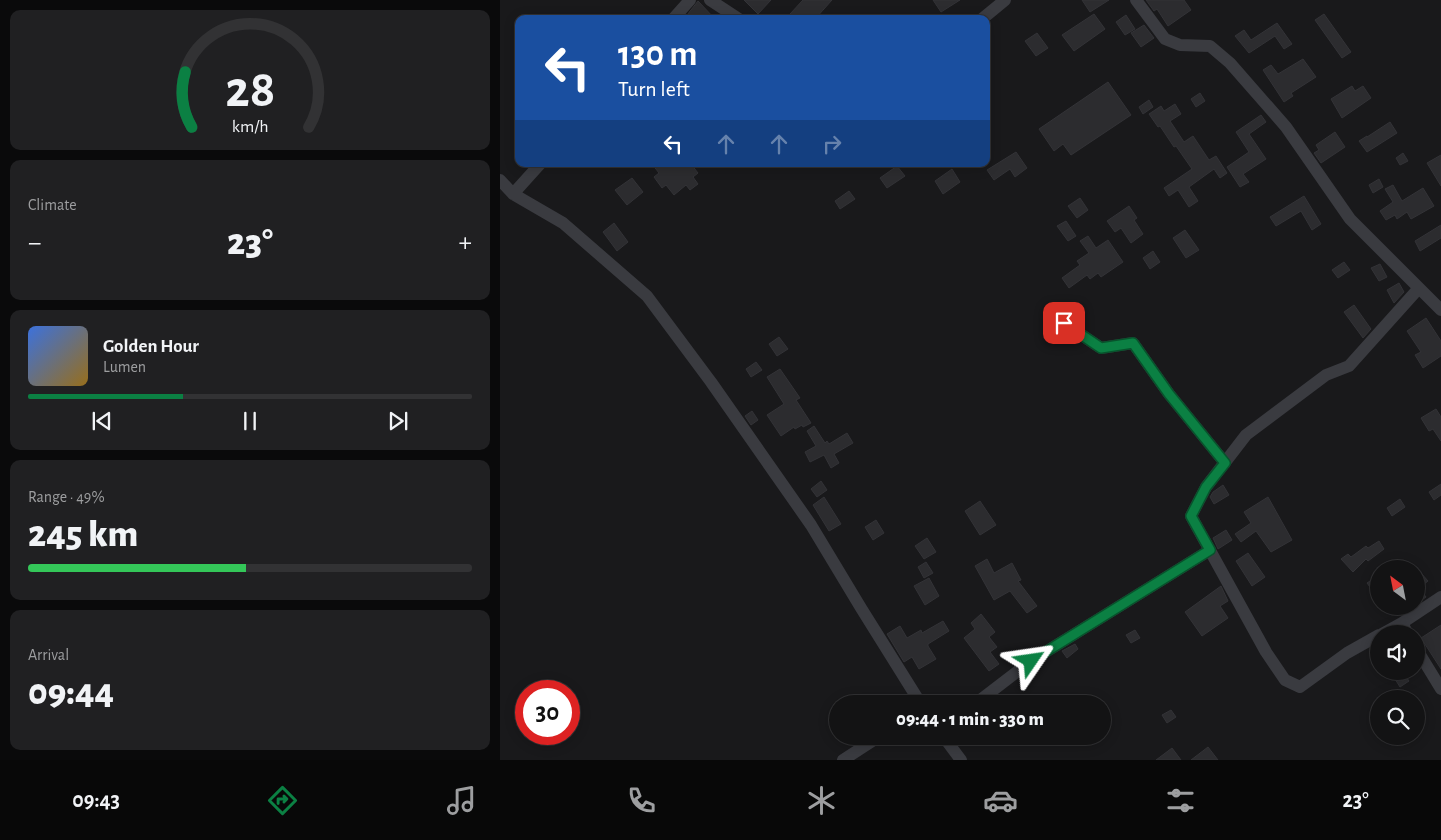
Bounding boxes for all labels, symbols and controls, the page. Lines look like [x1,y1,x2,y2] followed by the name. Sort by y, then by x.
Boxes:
[535,35,600,100] icon: left
[618,37,697,72] text: 130 m
[225,64,275,116] text: 28
[618,78,690,100] text: Turn left
[232,118,268,136] text: km/h
[659,130,687,158] icon: left
[712,130,740,158] icon: ahead
[765,130,793,158] icon: ahead
[818,130,846,158] icon: right
[28,197,77,213] text: Climate
[227,224,273,262] text: 23°
[28,229,41,257] text: −
[459,229,472,257] text: +
[1043,302,1085,344] pin
[1050,309,1078,337] icon: arrive
[103,337,199,356] text: Golden Hour
[103,359,146,375] text: Lumen
[88,407,116,435] icon: previous
[236,407,264,435] icon: pause
[384,407,412,435] icon: next
[28,489,105,505] text: Range · 49%
[28,516,138,554] text: 245 km
[1370,560,1425,615] north arrow
[1370,560,1425,745] map controls
[1370,625,1425,680] button: sound
[1004,634,1056,686] position arrow
[28,647,69,663] text: Arrival
[28,674,114,712] text: 09:44
[515,680,580,745] speed limit sign: 30
[1370,690,1425,745] button: search
[896,710,1044,729] text: 09:44 · 1 min · 330 m
[265,783,300,818] icon: directions
[444,783,479,818] icon: music
[624,783,659,818] icon: phone
[804,783,839,818] icon: climate
[983,783,1018,818] icon: car
[1163,783,1198,818] icon: filters
[72,789,120,811] text: 09:43
[1342,789,1369,811] text: 23°

